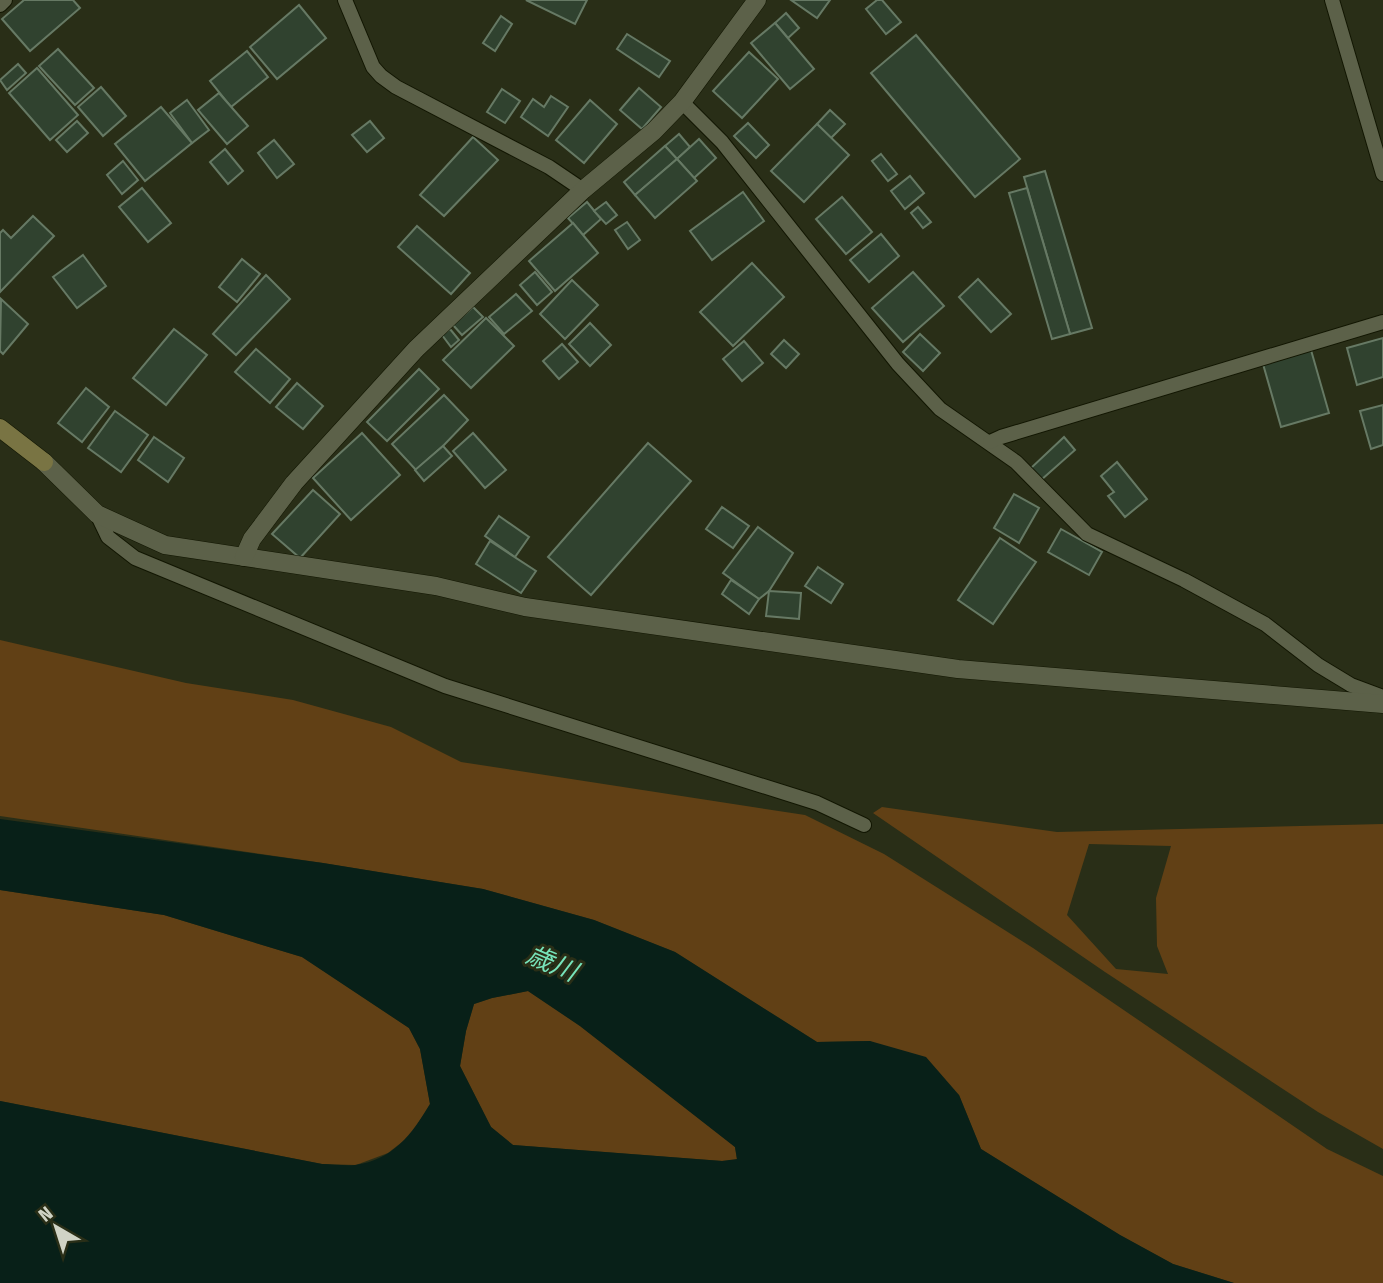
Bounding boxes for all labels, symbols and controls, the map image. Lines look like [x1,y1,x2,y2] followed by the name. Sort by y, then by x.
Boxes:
[522,939,585,989] water label: 歳川
[21,1192,91,1262] north arrow
[34,1202,57,1227] text: N

